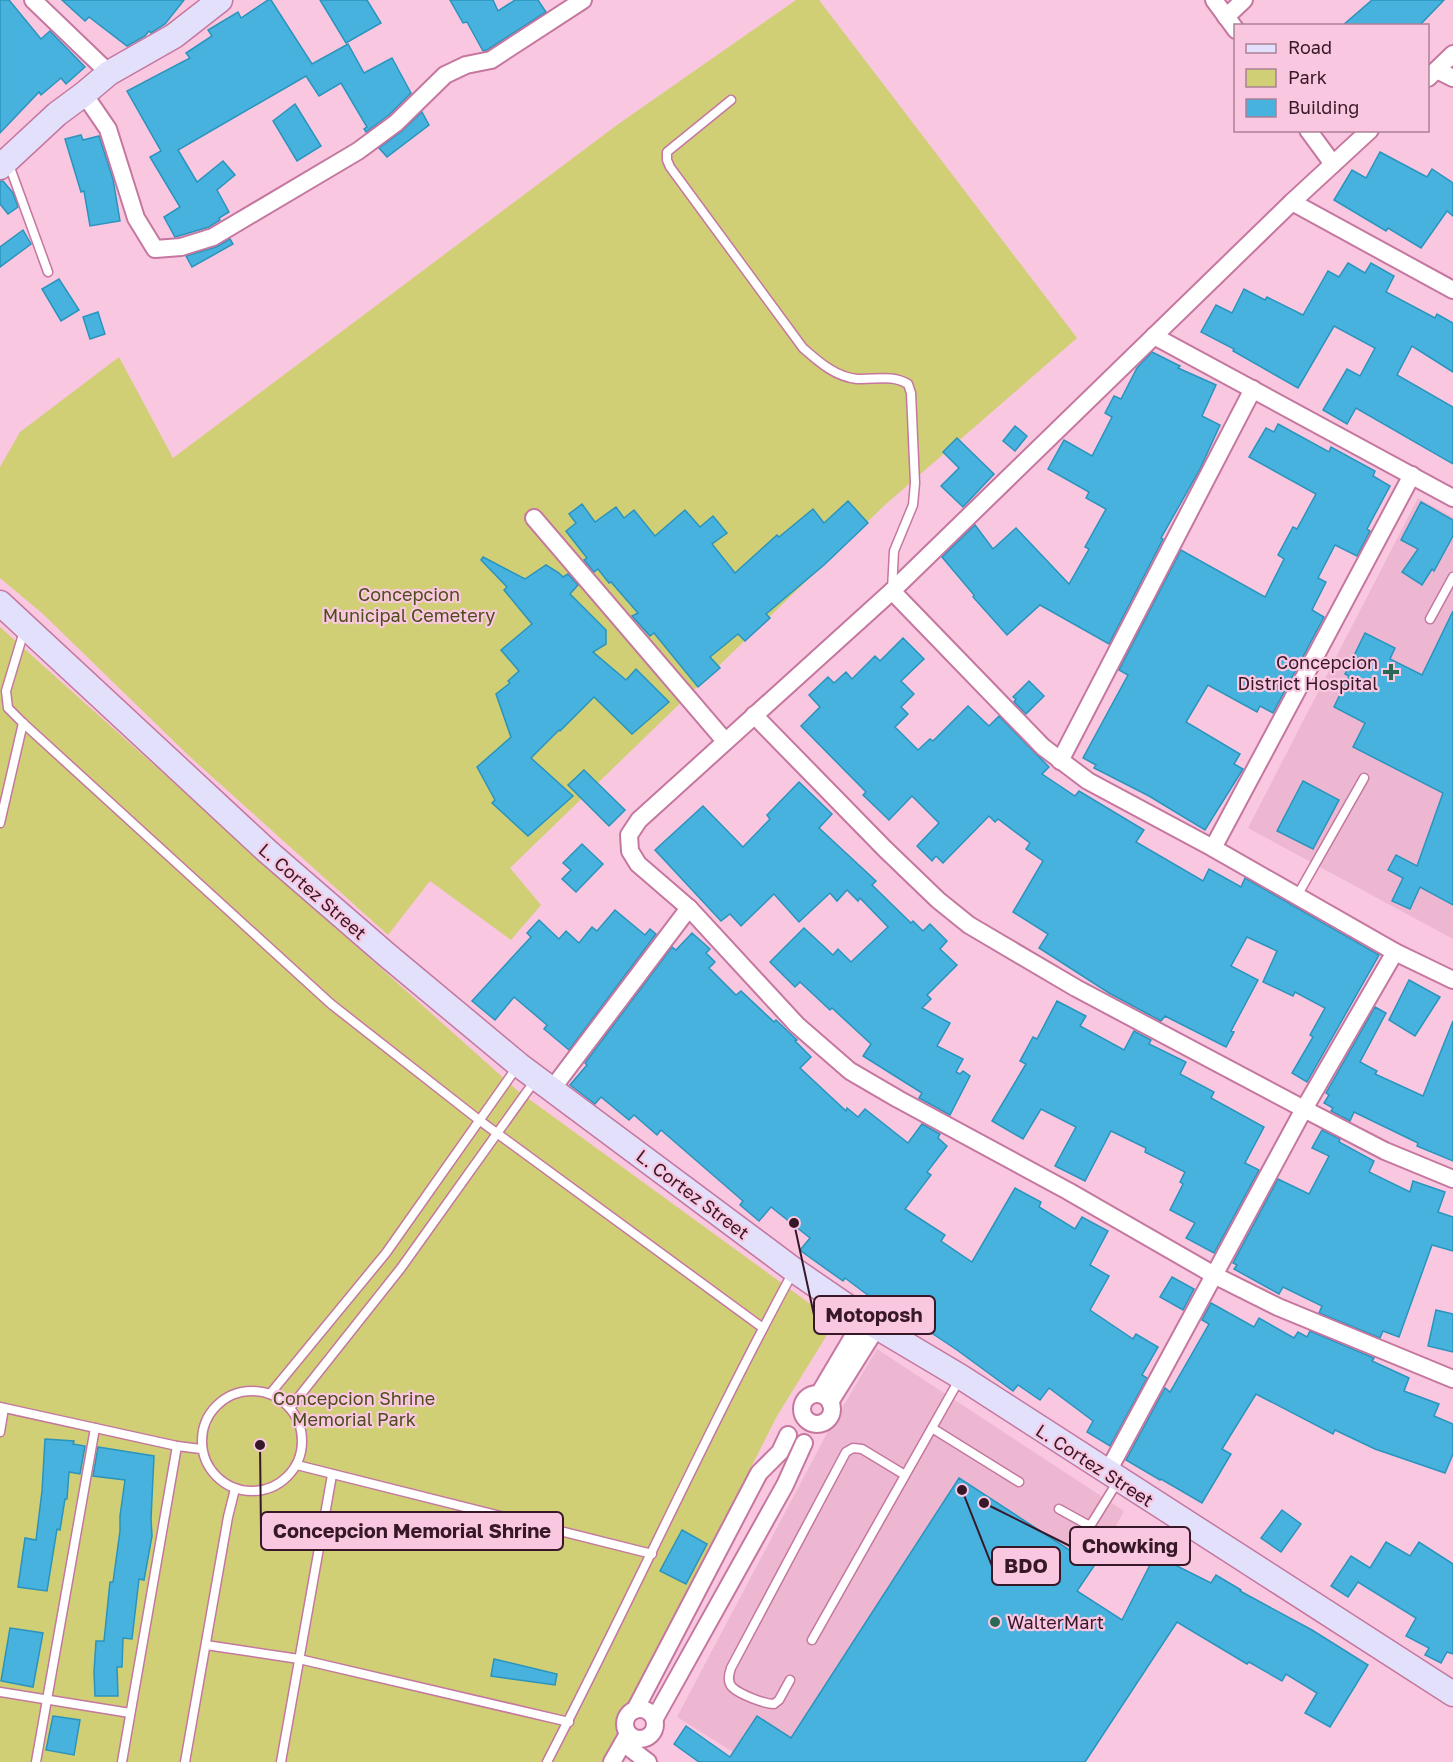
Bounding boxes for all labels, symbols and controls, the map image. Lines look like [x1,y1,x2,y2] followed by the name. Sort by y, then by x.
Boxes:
[1234,24,1429,132] legend
[1288,36,1332,58] text: Road
[1288,66,1327,88] text: Park
[1288,96,1359,118] text: Building
[323,583,495,626] park label: Concepcion Municipal Cemetery
[1237,651,1378,694] place label: Concepcion District Hospital
[1382,663,1400,681] marker: Concepcion District Hospital
[255,838,371,944] street label: L. Cortez Street
[632,1144,754,1244] street label: L. Cortez Street
[814,1296,935,1334] callout: Motoposh
[825,1302,923,1326] text: Motoposh
[273,1387,435,1430] park label: Concepcion Shrine Memorial Park
[1032,1419,1158,1511] street label: L. Cortez Street
[261,1512,563,1550] callout: Concepcion Memorial Shrine
[273,1518,551,1542] text: Concepcion Memorial Shrine
[1070,1527,1190,1565] callout: Chowking
[1082,1533,1178,1557] text: Chowking
[992,1547,1060,1585] callout: BDO
[1004,1553,1048,1577] text: BDO
[1007,1611,1104,1633] place label: WalterMart
[988,1615,1002,1629] marker: WalterMart

